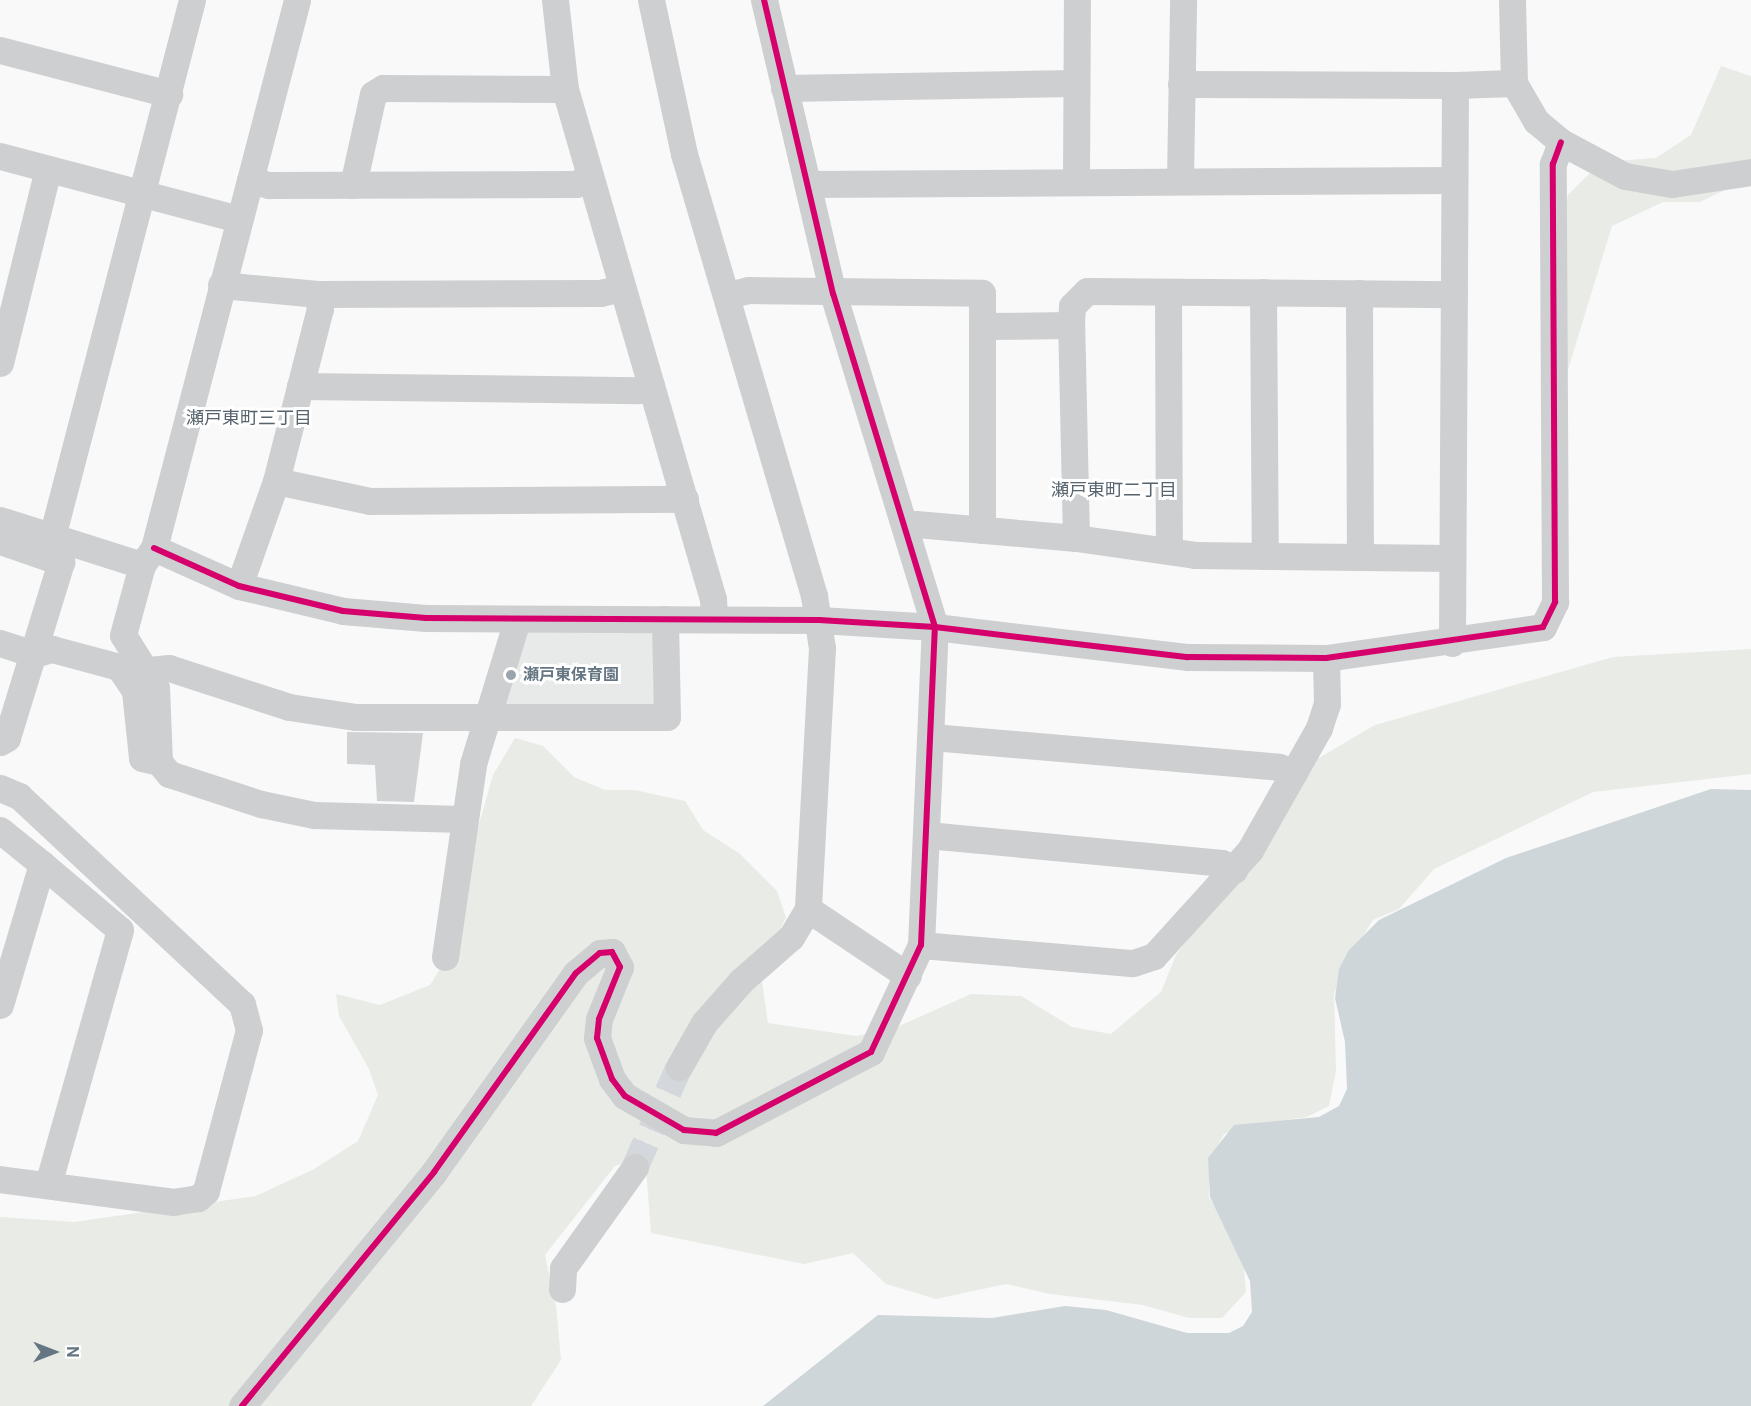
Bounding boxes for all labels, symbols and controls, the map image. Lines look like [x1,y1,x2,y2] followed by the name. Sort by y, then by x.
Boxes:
[186,407,312,429] district label: 瀬戸東町三丁目
[1051,479,1177,501] district label: 瀬戸東町二丁目
[523,665,619,685] place label: 瀬戸東保育園
[504,668,518,682] marker: 瀬戸東保育園
[24,1322,84,1382] north arrow
[63,1346,82,1358] text: N

